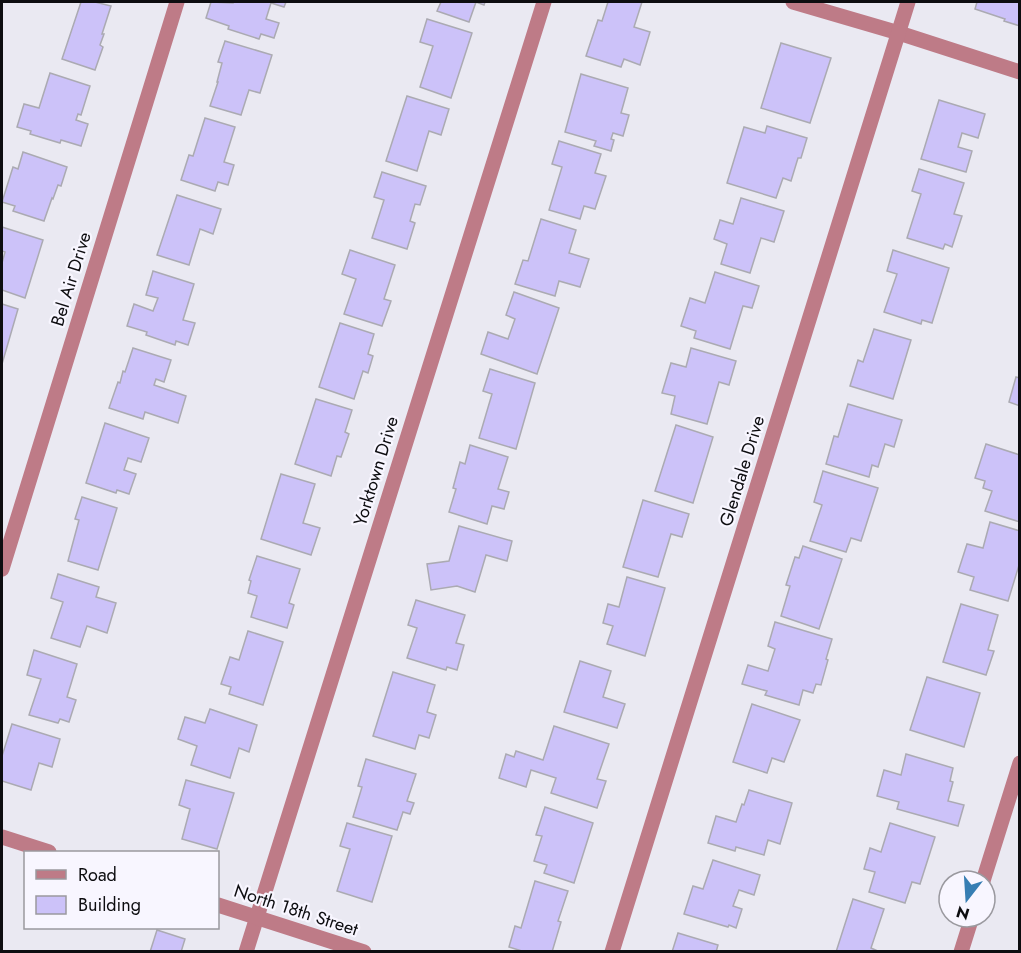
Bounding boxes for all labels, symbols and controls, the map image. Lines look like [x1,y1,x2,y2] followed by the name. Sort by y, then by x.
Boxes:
[44,229,98,329] street label: Bel Air Drive
[713,412,771,530] street label: Glendale Drive
[347,413,405,529] street label: Yorktown Drive
[24,851,219,929] legend
[78,862,117,888] text: Road
[937,869,997,929] north arrow
[231,878,362,943] street label: North 18th Street
[78,892,141,918] text: Building
[953,900,972,926] text: N

